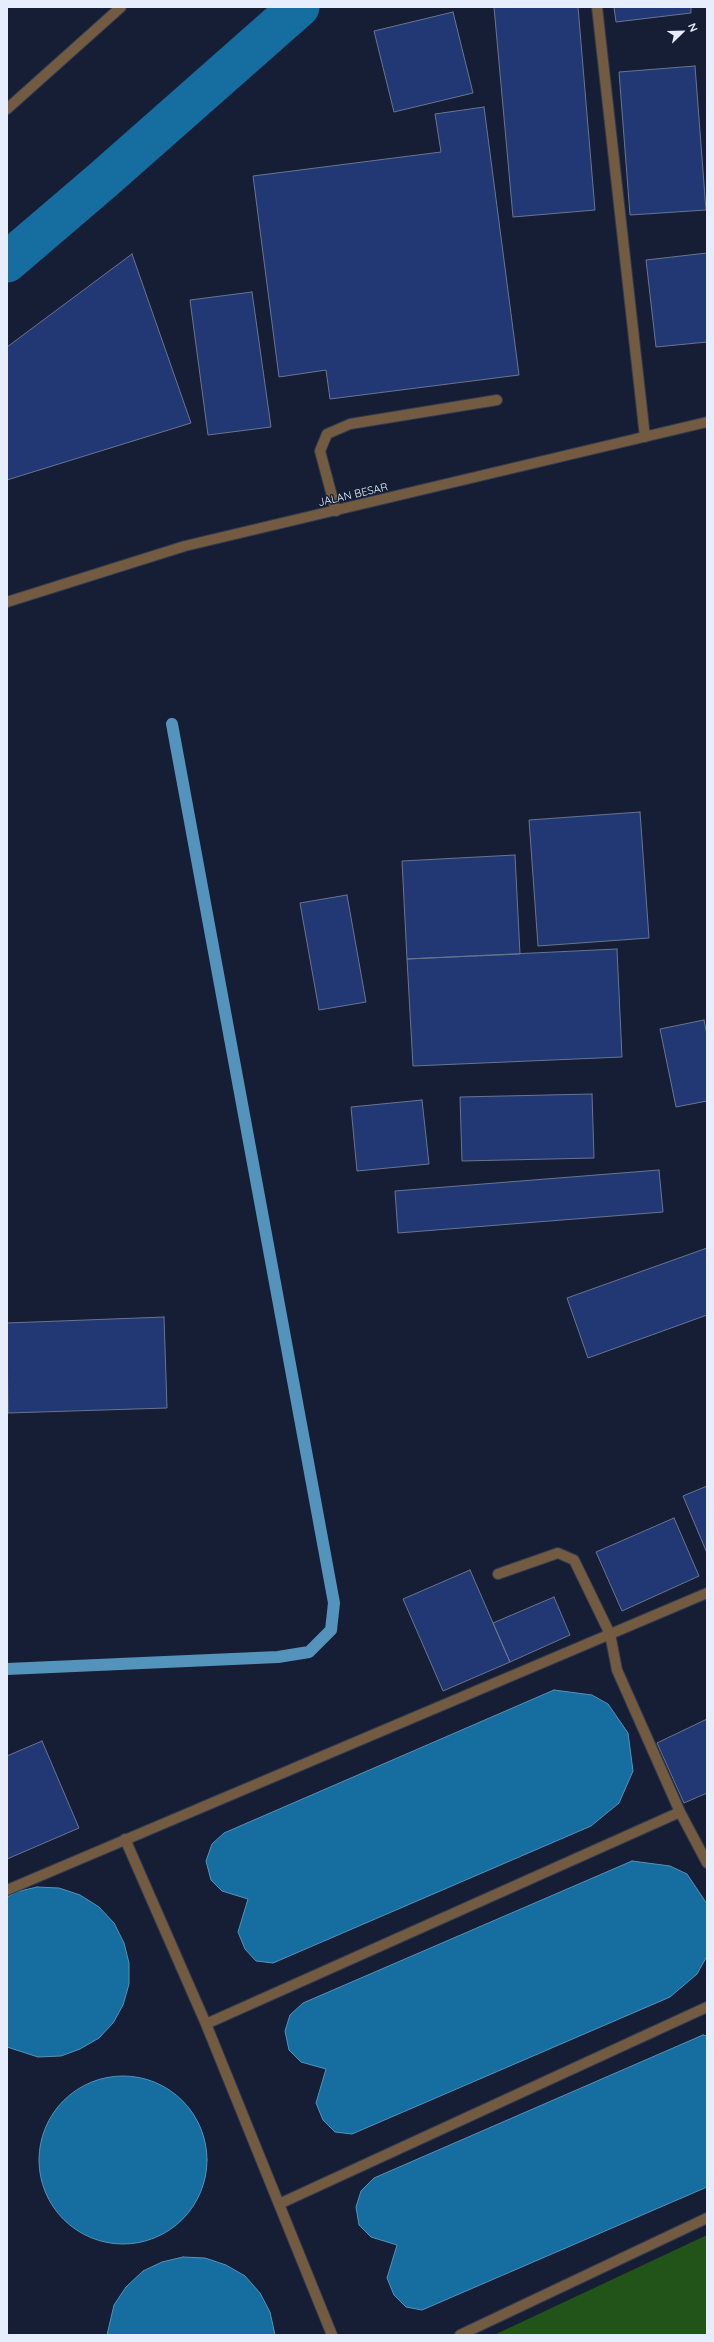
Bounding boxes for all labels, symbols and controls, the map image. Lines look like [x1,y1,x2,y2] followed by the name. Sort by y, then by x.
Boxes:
[662,12,702,52] north arrow
[685,21,701,34] text: N
[317,481,389,509] street label: JALAN BESAR

